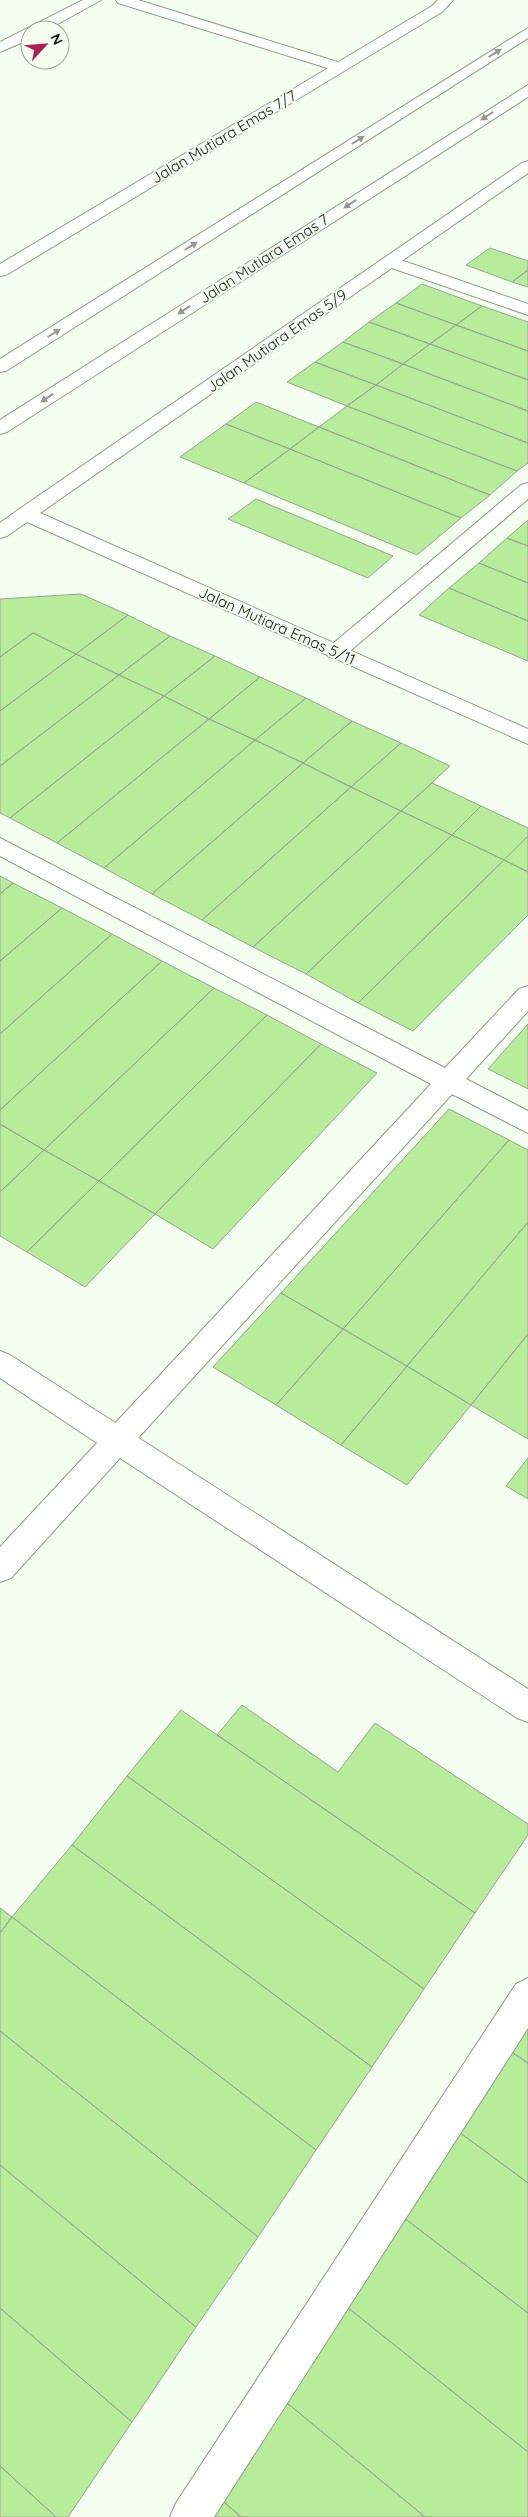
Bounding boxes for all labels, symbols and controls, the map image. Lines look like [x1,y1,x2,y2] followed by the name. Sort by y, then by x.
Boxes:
[20,20,70,70] north arrow
[46,31,67,48] text: N
[489,48,502,58] one-way arrow
[148,86,300,187] street label: Jalan Mutiara Emas 7/7
[480,112,494,121] one-way arrow
[352,135,365,145] one-way arrow
[343,199,357,209] one-way arrow
[196,210,332,307] street label: Jalan Mutiara Emas 7
[185,241,198,250] one-way arrow
[203,285,351,396] street label: Jalan Mutiara Emas 5/9
[177,306,190,315] one-way arrow
[47,328,61,337] one-way arrow
[40,393,53,403] one-way arrow
[196,582,359,669] street label: Jalan Mutiara Emas 5/11

